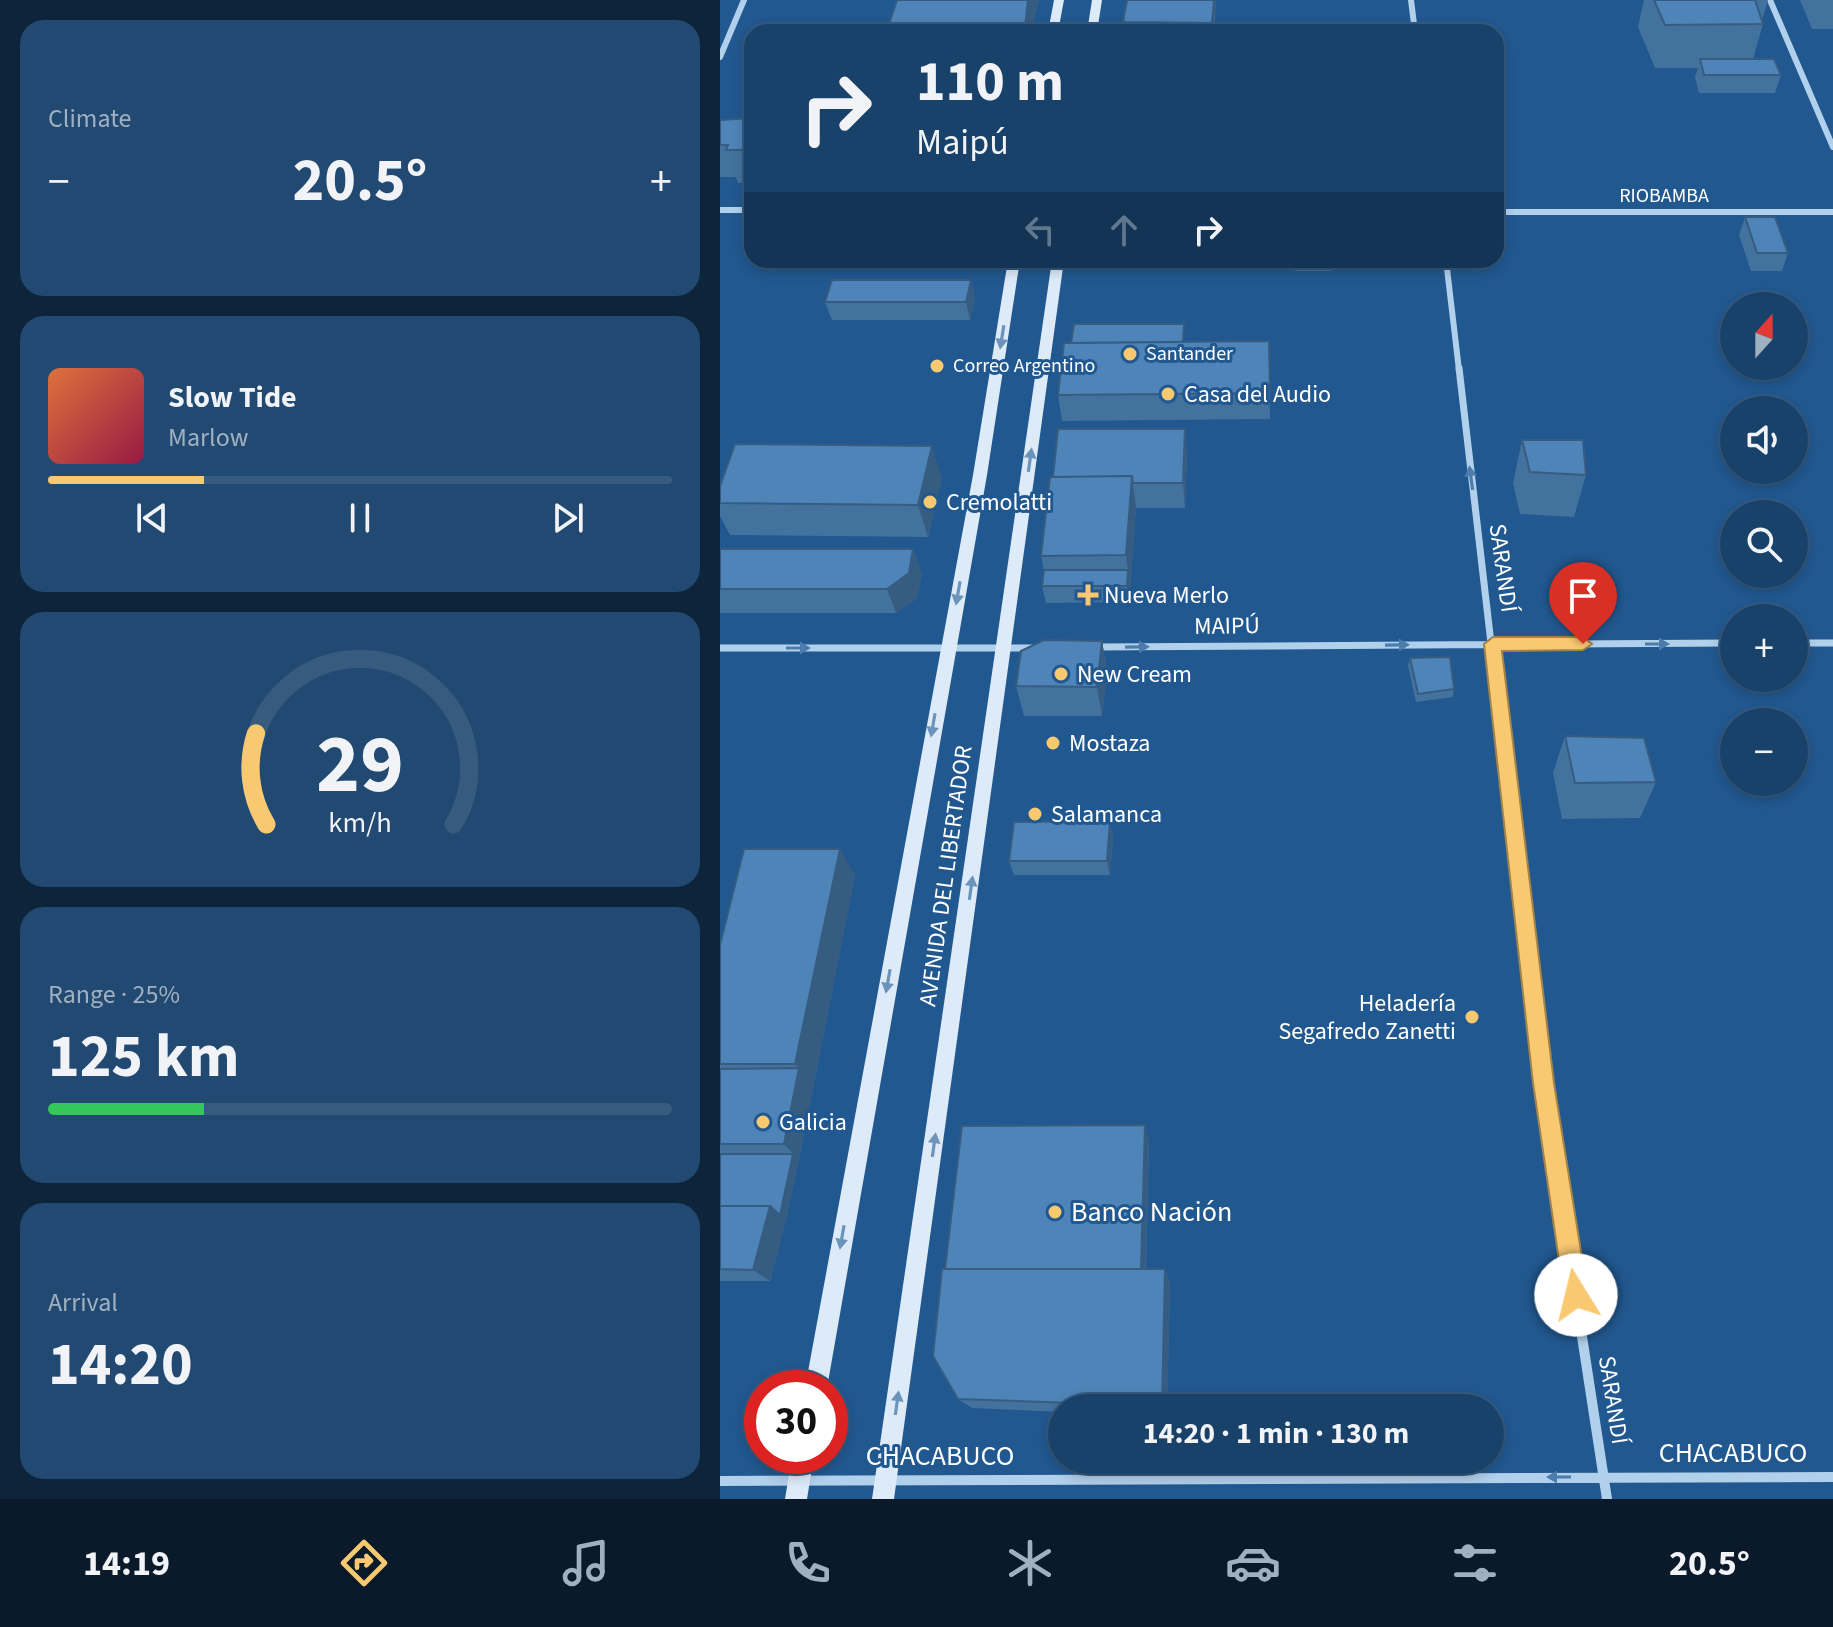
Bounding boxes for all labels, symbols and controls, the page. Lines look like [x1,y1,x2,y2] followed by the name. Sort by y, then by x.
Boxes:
[916,43,1064,122] text: 110 m
[784,56,888,160] icon: right
[48,100,132,137] text: Climate
[916,117,1009,168] text: Maipú
[293,139,427,224] text: 20.5°
[48,151,70,214] text: −
[650,151,672,214] text: +
[1619,182,1709,210] street label: RIOBAMBA
[1018,208,1062,252] icon: left
[1102,208,1146,252] icon: ahead
[1186,208,1230,252] icon: right
[1720,292,1808,380] north arrow
[1720,292,1808,796] map controls
[995,325,1008,350] one-way arrow
[1146,340,1233,368] place label: Santander
[1121,345,1139,363] marker: Santander
[953,352,1095,380] place label: Correo Argentino
[928,357,946,375] marker: Correo Argentino
[168,376,297,419] text: Slow Tide
[1184,377,1331,412] place label: Casa del Audio
[1159,385,1177,403] marker: Casa del Audio
[1720,396,1808,484] button: sound
[168,419,248,456] text: Marlow
[1024,447,1037,472] one-way arrow
[1464,465,1477,490] one-way arrow
[946,485,1052,520] place label: Cremolatti
[921,493,939,511] marker: Cremolatti
[130,496,174,540] icon: previous
[338,496,382,540] icon: pause
[546,496,590,540] icon: next
[1720,500,1808,588] button: search
[1479,521,1527,616] street label: SARANDÍ
[1549,562,1617,644] pin
[1561,574,1605,618] icon: arrive
[1104,578,1229,613] place label: Nueva Merlo
[952,581,964,606] one-way arrow
[1079,586,1097,604] marker: Nueva Merlo
[1720,604,1808,692] button: +
[1194,608,1260,644] street label: MAIPÚ
[1645,638,1670,650] one-way arrow
[1385,639,1410,651] one-way arrow
[1125,641,1150,653] one-way arrow
[786,642,811,654] one-way arrow
[1077,657,1192,692] place label: New Cream
[1052,665,1070,683] marker: New Cream
[316,706,404,824] text: 29
[1720,708,1808,796] button: −
[926,713,938,738] one-way arrow
[1069,726,1150,761] place label: Mostaza
[1044,734,1062,752] marker: Mostaza
[910,743,982,1009] street label: AVENIDA DEL LIBERTADOR
[1051,797,1162,832] place label: Salamanca
[328,804,392,844] text: km/h
[1026,805,1044,823] marker: Salamanca
[965,875,978,900] one-way arrow
[881,969,893,994] one-way arrow
[48,976,180,1013] text: Range · 25%
[1279,986,1456,1049] place label: Heladería Segafredo Zanetti
[1463,1008,1481,1026] marker: Heladería Segafredo Zanetti
[48,1015,239,1100] text: 125 km
[779,1105,847,1140] place label: Galicia
[754,1113,772,1131] marker: Galicia
[928,1132,941,1157] one-way arrow
[1071,1192,1232,1232] place label: Banco Nación
[1046,1203,1064,1221] marker: Banco Nación
[836,1225,848,1250] one-way arrow
[1534,1253,1618,1337] position arrow
[48,1284,118,1321] text: Arrival
[48,1323,193,1408] text: 14:20
[1589,1353,1638,1448] street label: SARANDÍ
[744,1370,848,1474] speed limit sign: 30
[891,1390,904,1415] one-way arrow
[1143,1412,1409,1455] text: 14:20 · 1 min · 130 m
[1659,1433,1807,1473] street label: CHACABUCO
[866,1436,1014,1476] street label: CHACABUCO
[1546,1471,1571,1483] one-way arrow
[336,1535,392,1591] icon: directions
[558,1535,614,1591] icon: music
[780,1535,836,1591] icon: phone
[1002,1535,1058,1591] icon: climate
[1225,1535,1281,1591] icon: car
[1447,1535,1503,1591] icon: filters
[83,1538,170,1589] text: 14:19
[1669,1538,1750,1589] text: 20.5°

